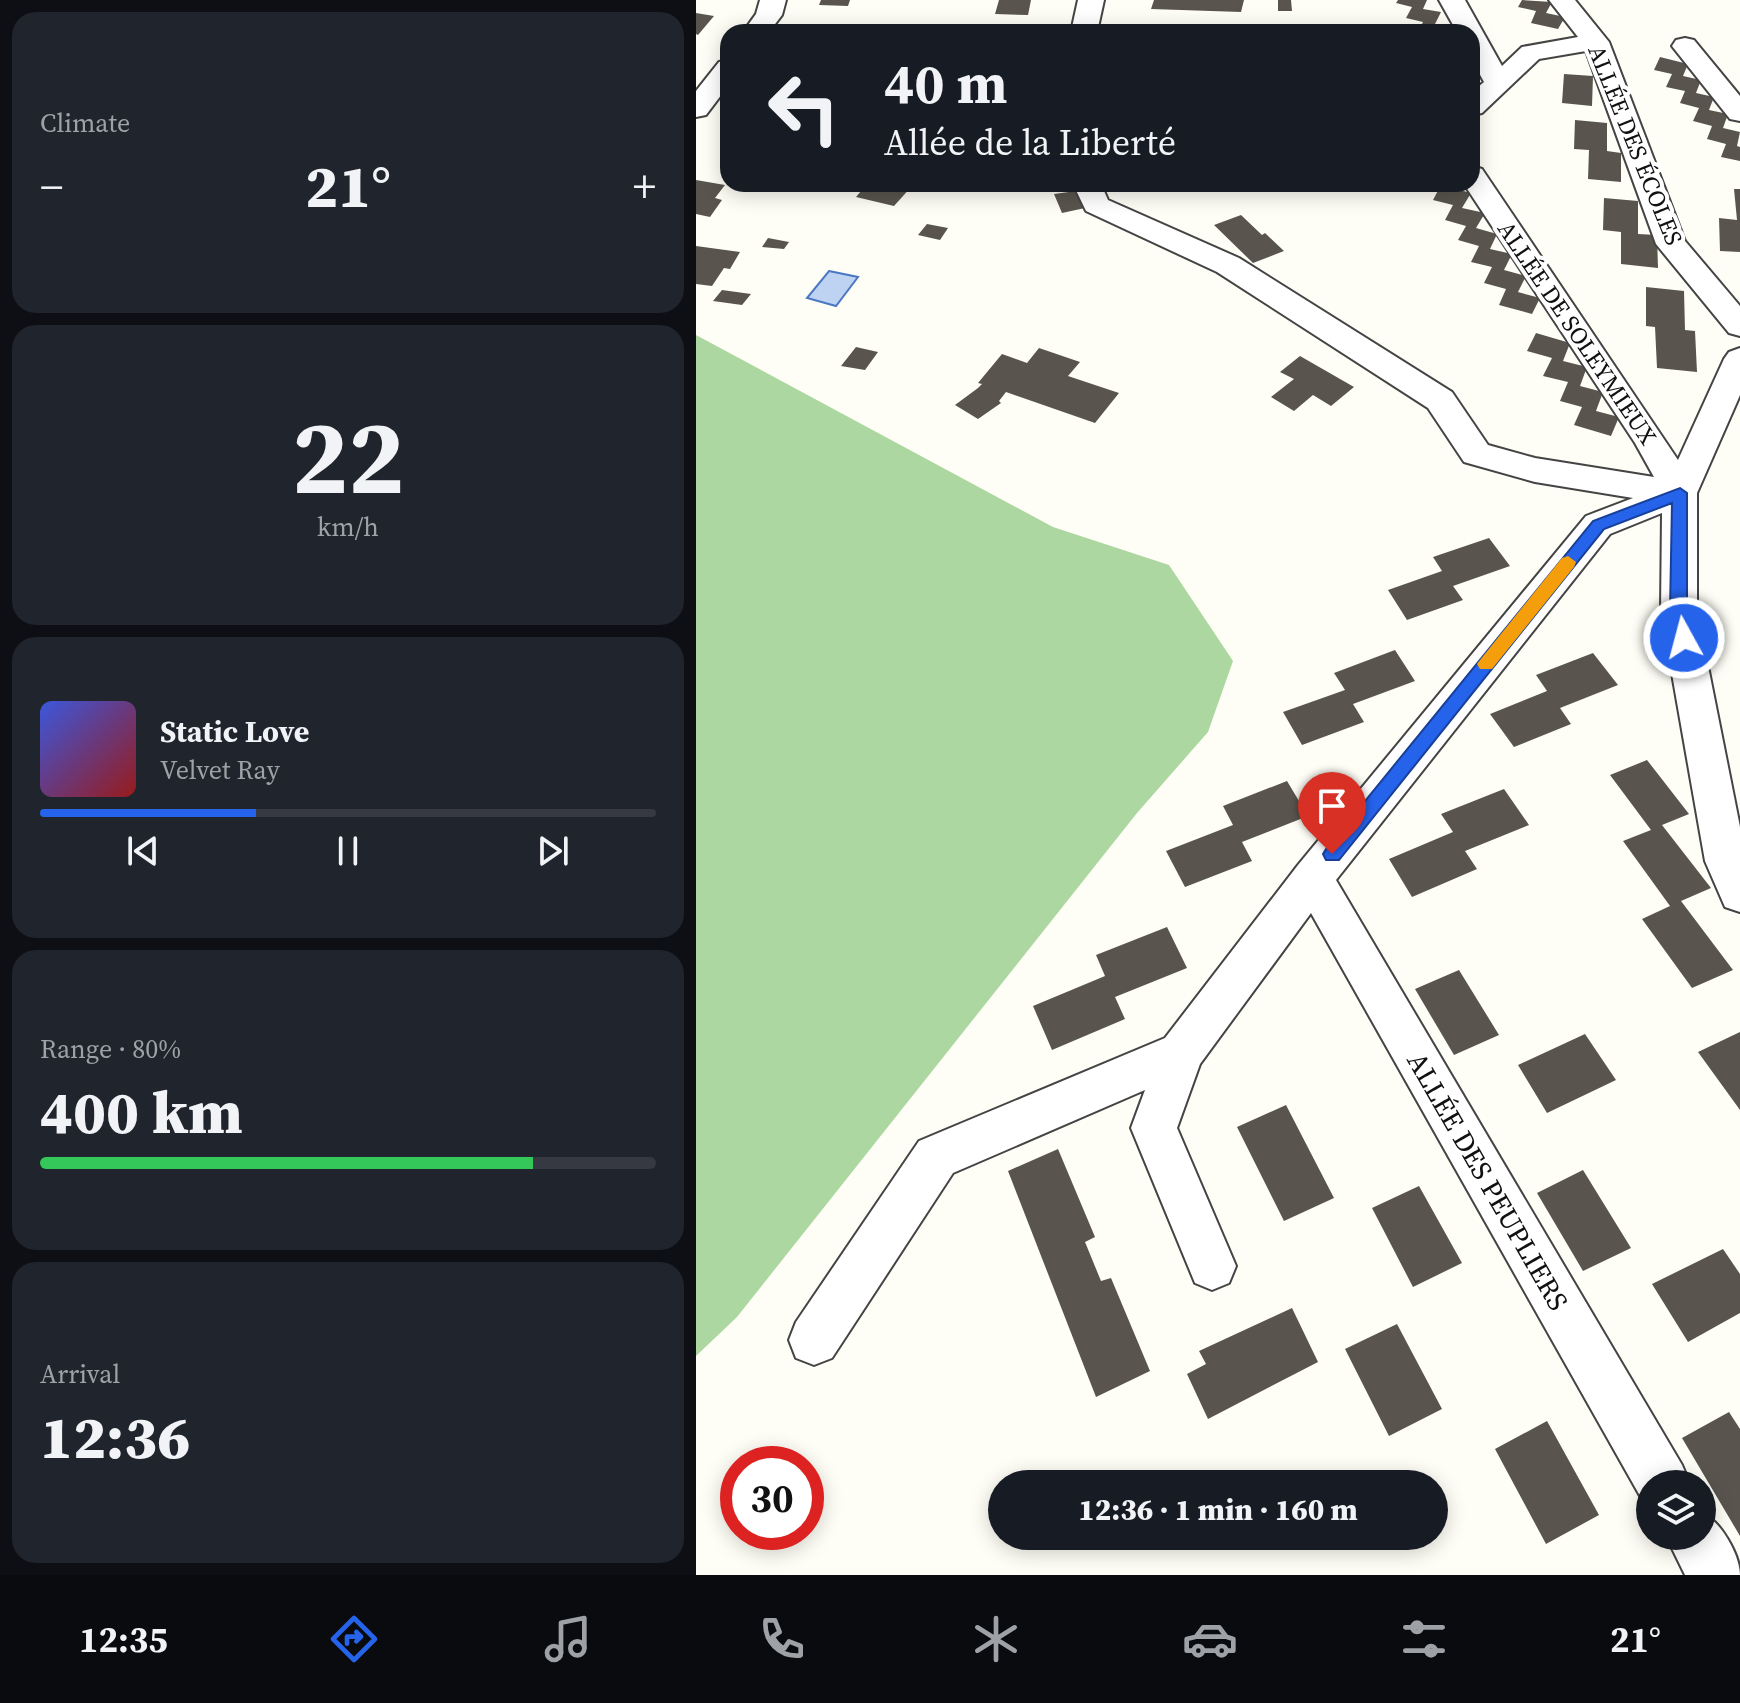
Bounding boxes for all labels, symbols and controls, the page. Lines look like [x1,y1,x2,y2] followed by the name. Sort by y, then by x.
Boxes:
[1580,40,1691,250] street label: ALLÉE DES ÉCOLES
[884,45,1007,122] text: 40 m
[752,56,856,160] icon: left
[40,105,130,141] text: Climate
[884,118,1176,167] text: Allée de la Liberté
[305,145,391,227] text: 21°
[40,156,63,217] text: −
[633,156,656,217] text: +
[1490,214,1665,452] street label: ALLÉE DE SOLEYMIEUX
[292,385,404,528] text: 22
[317,509,379,545] text: km/h
[1642,596,1726,680] position arrow
[160,711,309,752] text: Static Love
[160,752,280,788] text: Velvet Ray
[1298,772,1366,854] pin
[1310,784,1354,828] icon: arrive
[121,829,165,873] icon: previous
[326,829,370,873] icon: pause
[531,829,575,873] icon: next
[40,1031,181,1067] text: Range · 80%
[1398,1045,1578,1317] street label: ALLÉE DES PEUPLIERS
[40,1071,243,1153] text: 400 km
[40,1356,120,1392] text: Arrival
[40,1396,190,1478] text: 12:36
[720,1446,824,1550] speed limit sign: 30
[1636,1470,1716,1550] map controls
[1636,1470,1716,1550] button: layers
[1078,1489,1358,1530] text: 12:36 · 1 min · 160 m
[326,1611,382,1667] icon: directions
[540,1611,596,1667] icon: music
[754,1611,810,1667] icon: phone
[968,1611,1024,1667] icon: climate
[1182,1611,1238,1667] icon: car
[1396,1611,1452,1667] icon: filters
[79,1615,168,1664] text: 12:35
[1610,1615,1661,1664] text: 21°

